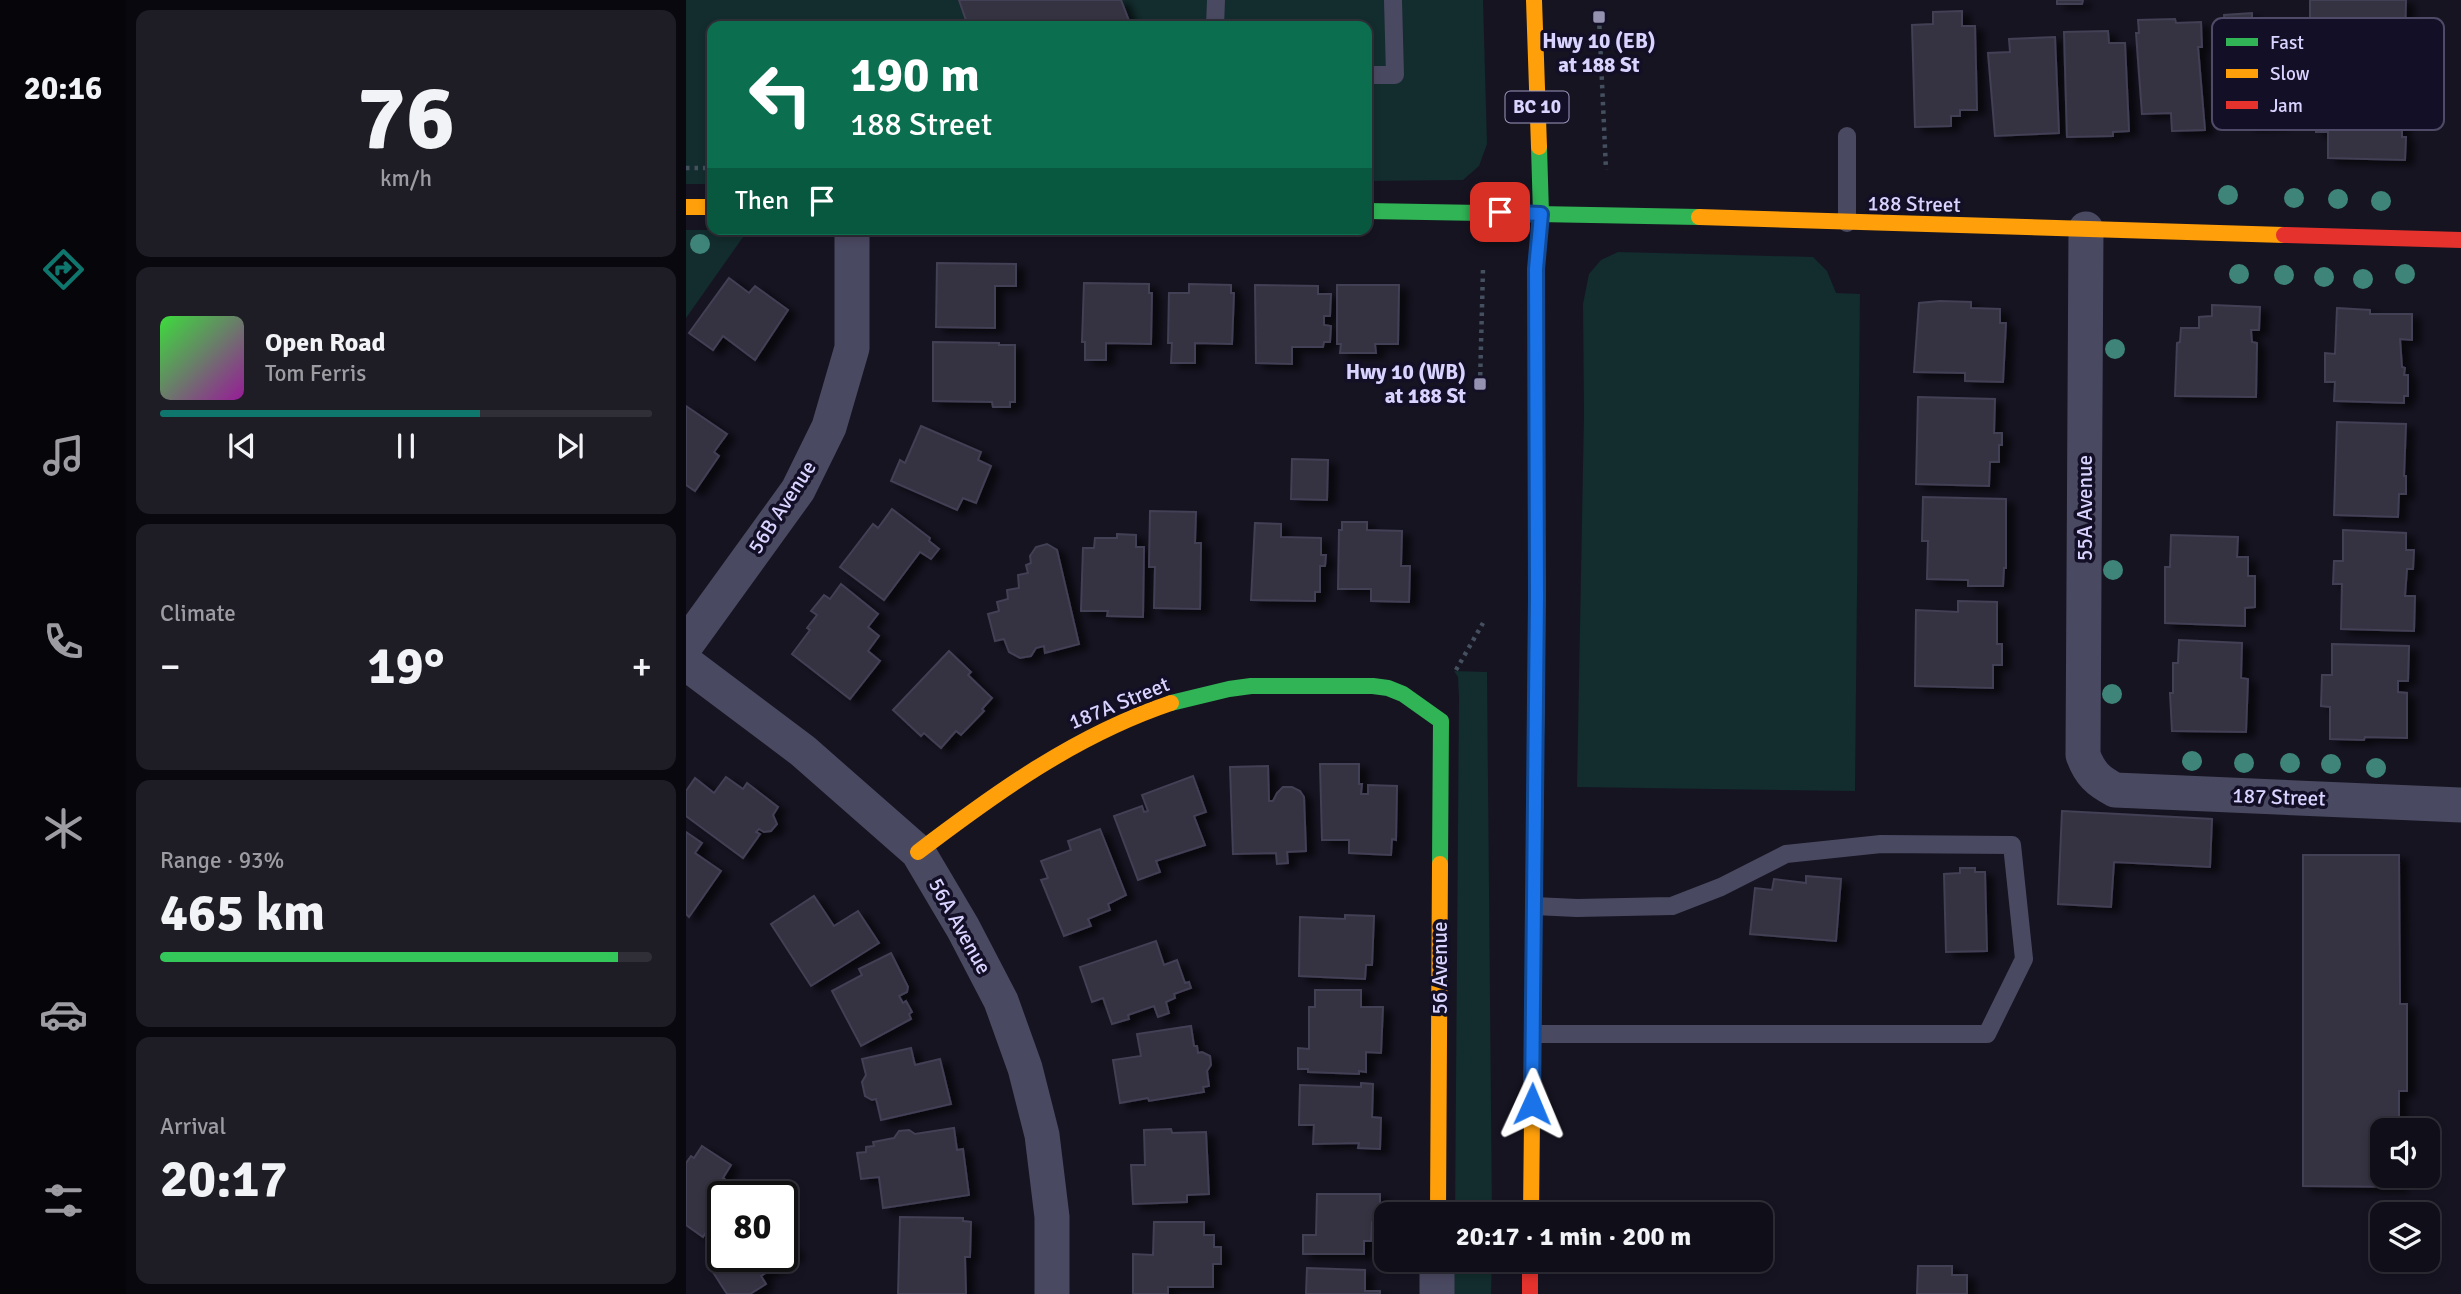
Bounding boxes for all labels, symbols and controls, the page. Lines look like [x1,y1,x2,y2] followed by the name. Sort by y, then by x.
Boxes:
[1591,9,1607,25] marker: Hwy 10 (EB) at 188 St
[2212,18,2444,130] legend
[1542,28,1656,78] place label: Hwy 10 (EB) at 188 St
[2270,31,2304,55] text: Fast
[850,45,980,105] text: 190 m
[735,49,826,140] icon: left
[357,62,455,175] text: 76
[2270,62,2310,86] text: Slow
[24,69,102,108] text: 20:16
[1506,92,1568,122] road number: BC 10
[2270,94,2303,118] text: Jam
[850,105,992,144] text: 188 Street
[380,164,432,193] text: km/h
[803,182,841,220] icon: arrive
[1470,182,1530,242] pin
[735,185,789,217] text: Then
[1867,190,1961,218] street label: 188 Street
[1481,193,1519,231] icon: arrive
[39,245,88,294] icon: directions
[265,327,386,359] text: Open Road
[265,359,366,388] text: Tom Ferris
[1346,359,1466,409] place label: Hwy 10 (WB) at 188 St
[1472,376,1488,392] marker: Hwy 10 (WB) at 188 St
[223,427,261,465] icon: previous
[387,427,425,465] icon: pause
[551,427,589,465] icon: next
[39,431,88,480] icon: music
[2072,455,2098,561] street label: 55A Avenue
[742,456,822,558] street label: 56B Avenue
[160,599,236,628] text: Climate
[39,617,88,666] icon: phone
[368,634,444,698] text: 19°
[160,643,181,690] text: −
[631,643,652,690] text: +
[1065,671,1173,735] street label: 187A Street
[2232,782,2326,812] street label: 187 Street
[39,804,88,853] icon: climate
[160,846,284,875] text: Range · 93%
[923,873,997,979] street label: 56A Avenue
[160,881,325,945] text: 465 km
[1427,922,1453,1015] street label: 56 Avenue
[39,990,88,1039] icon: car
[1495,1067,1569,1141] position arrow
[160,1112,226,1141] text: Arrival
[2370,1118,2440,1272] map controls
[2370,1118,2440,1188] button: sound
[160,1147,288,1211] text: 20:17
[39,1176,88,1225] icon: filters
[707,1181,798,1272] speed limit sign: 80
[2370,1202,2440,1272] button: layers
[1456,1221,1691,1253] text: 20:17 · 1 min · 200 m

